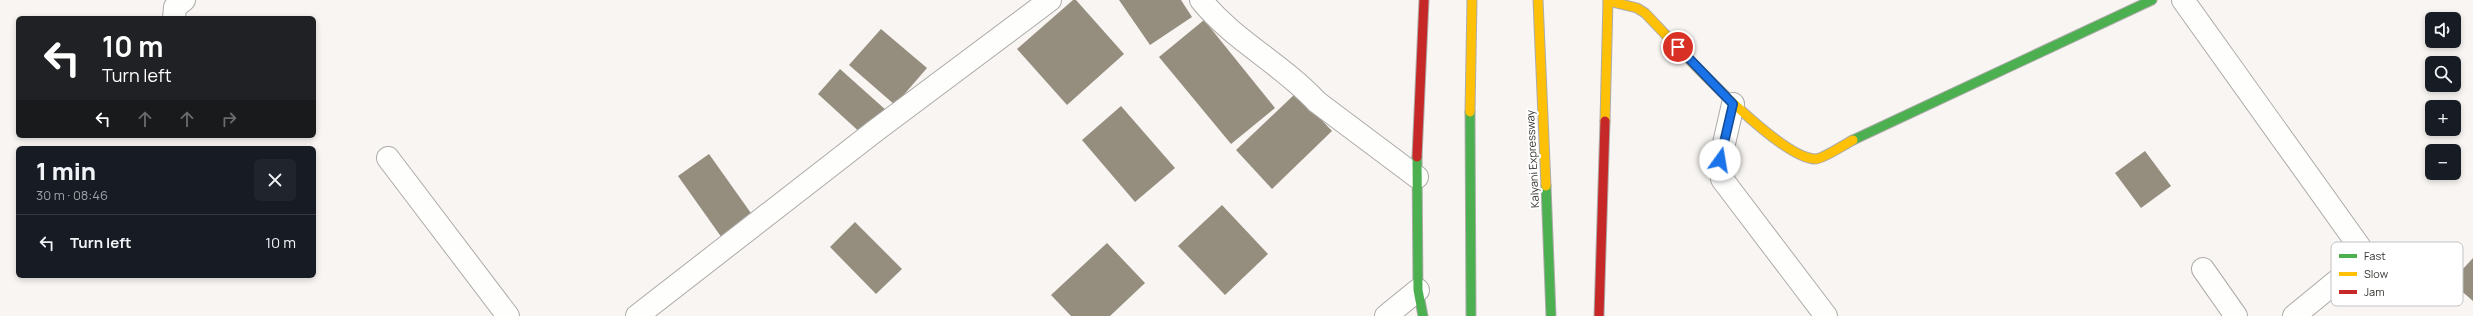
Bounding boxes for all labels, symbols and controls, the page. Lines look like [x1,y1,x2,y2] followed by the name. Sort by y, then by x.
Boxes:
[2425,12,2461,180] map controls
[2425,12,2461,48] button: sound
[102,27,163,65] text: 10 m
[1661,30,1695,64] pin
[36,32,88,84] icon: left
[1667,36,1689,58] icon: arrive
[2425,56,2461,92] button: search
[102,63,172,87] text: Turn left
[2425,100,2461,136] button: +
[92,108,114,130] icon: left
[134,108,156,130] icon: ahead
[176,108,198,130] icon: ahead
[218,108,240,130] icon: right
[1522,109,1542,208] street label: Kalyani Expressway
[1699,139,1741,181] position arrow
[2425,144,2461,180] button: −
[36,154,96,187] text: 1 min
[254,159,296,201] button: close
[36,186,108,204] text: 30 m · 08:46
[36,232,58,254] icon: left
[70,232,132,253] text: Turn left
[265,232,296,253] text: 10 m
[2331,242,2463,306] legend
[2364,248,2386,263] text: Fast
[2364,266,2389,281] text: Slow
[2364,284,2385,299] text: Jam

